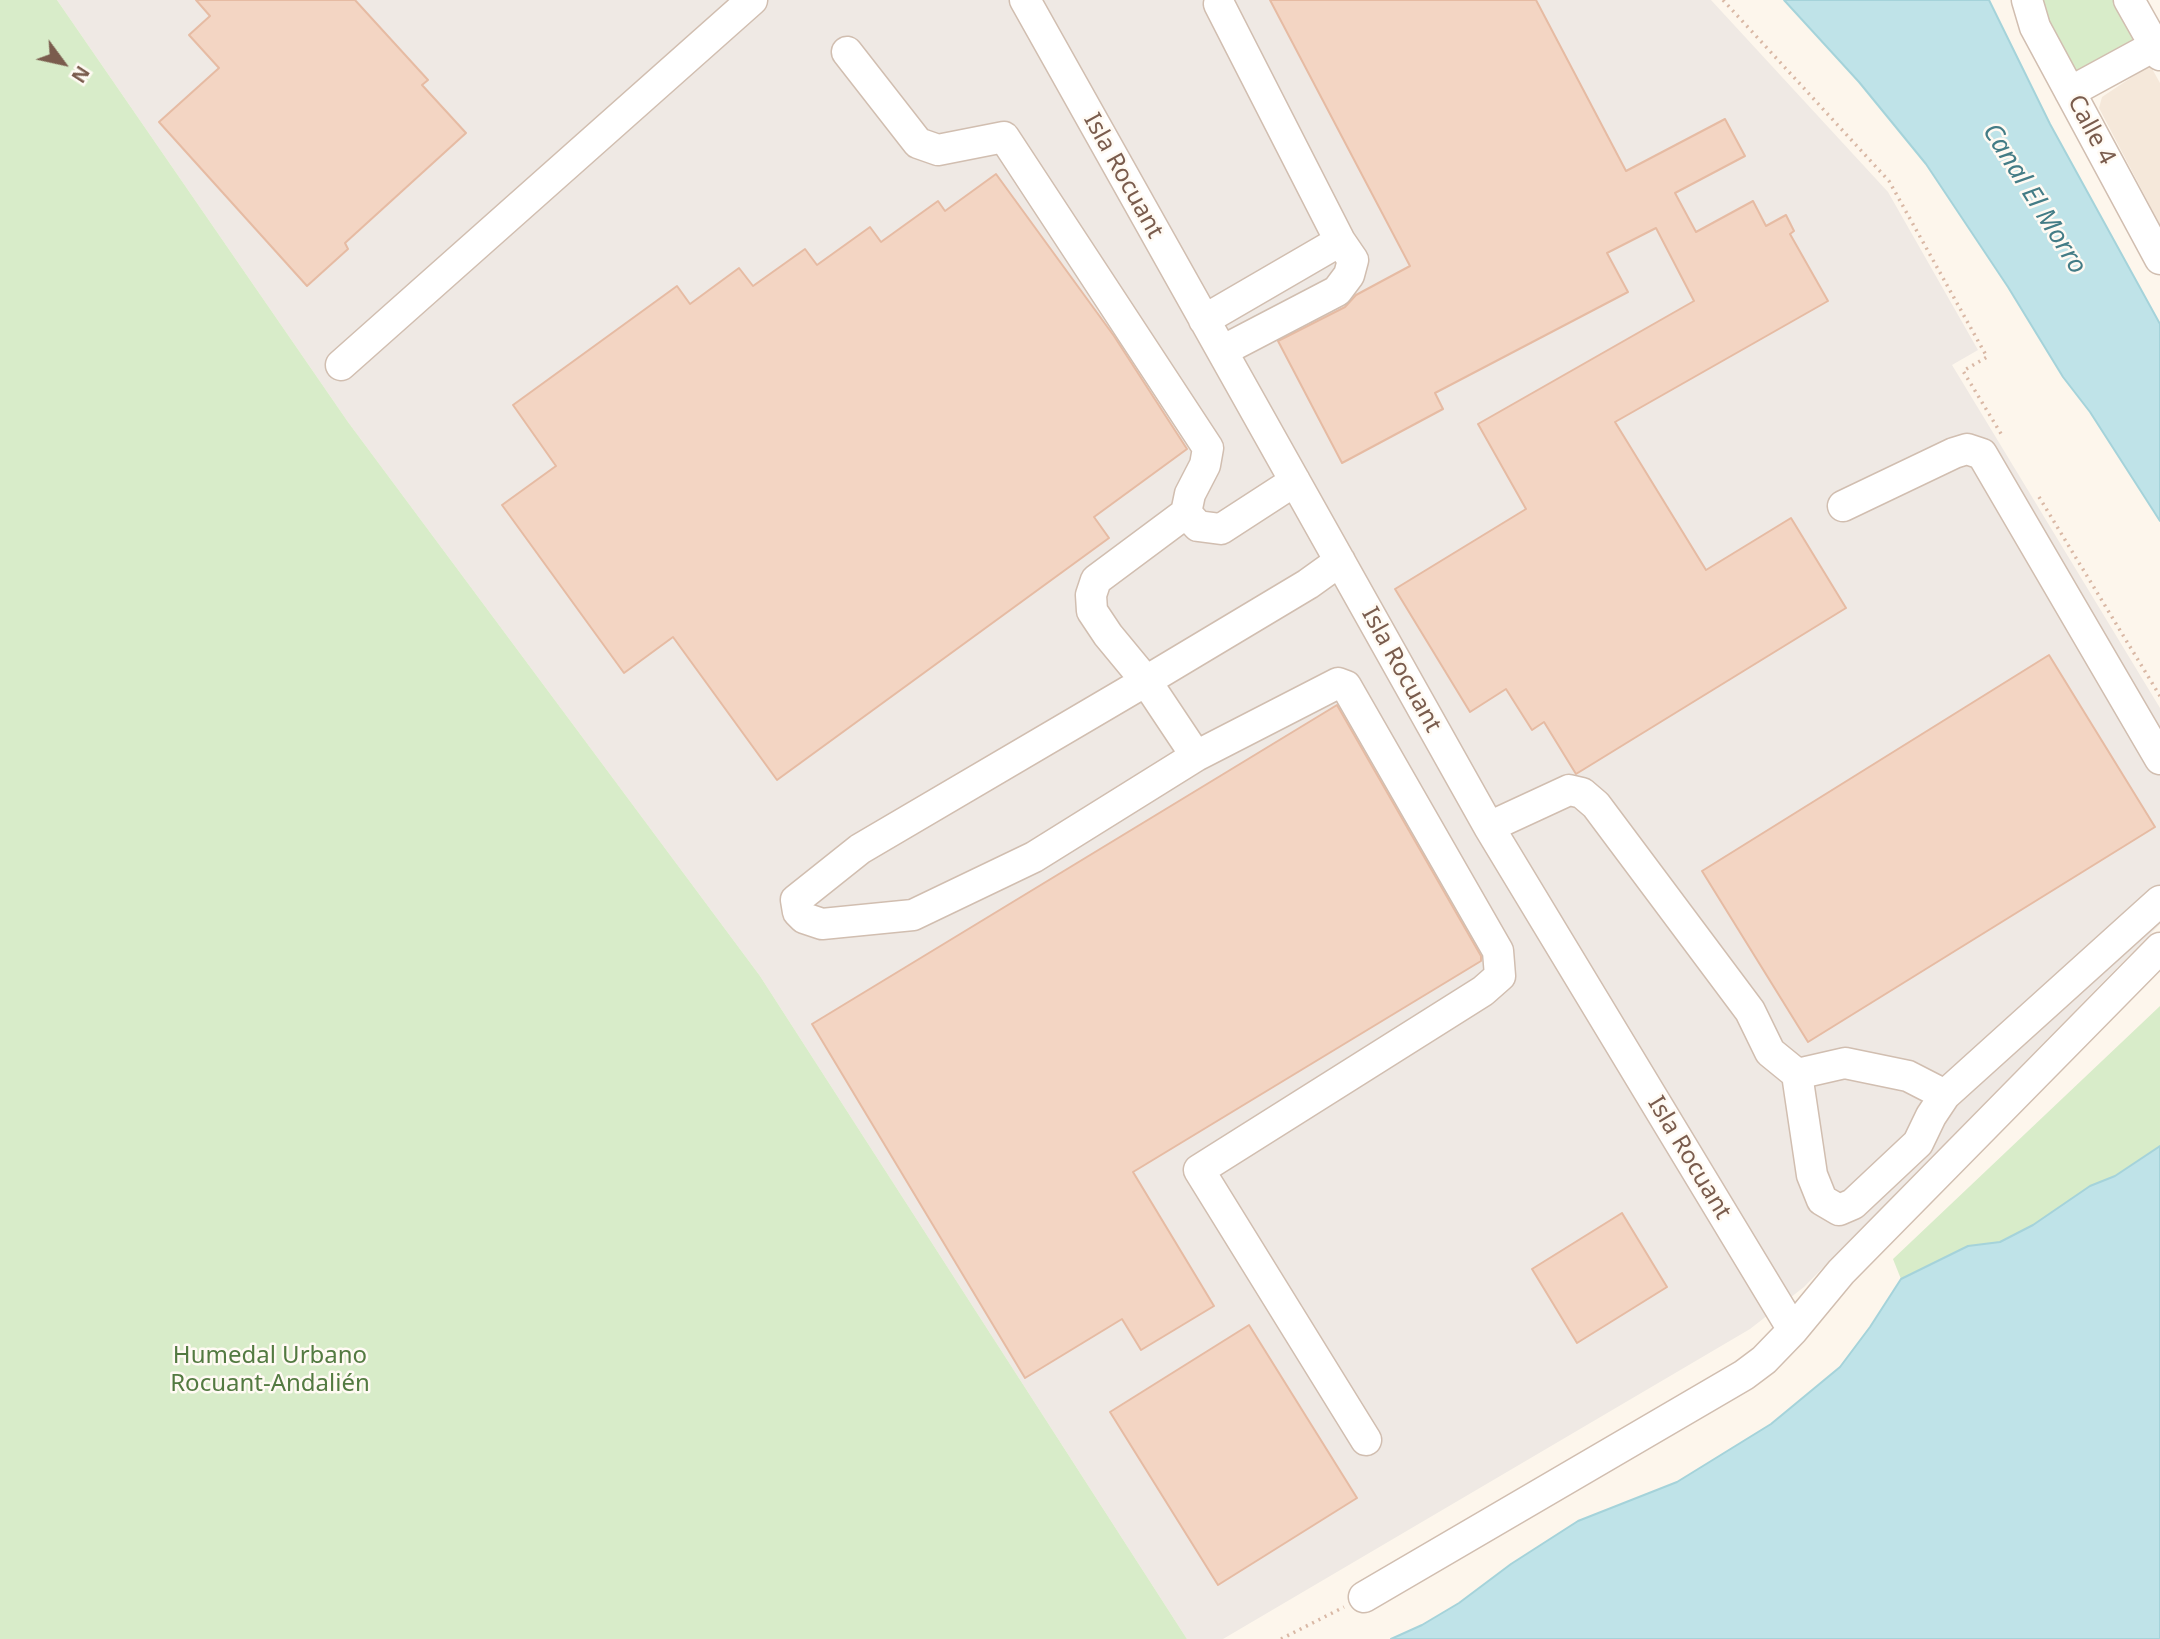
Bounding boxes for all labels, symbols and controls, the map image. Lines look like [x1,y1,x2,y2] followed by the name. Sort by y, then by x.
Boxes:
[28,28,98,98] north arrow
[66,61,96,88] text: N
[2061,90,2121,170] street label: Calle 4
[1077,109,1169,243] street label: Isla Rocuant
[1975,118,2093,280] water label: Canal El Morro
[1355,603,1447,737] street label: Isla Rocuant
[1641,1091,1737,1225] street label: Isla Rocuant
[170,1342,370,1398] park label: Humedal Urbano Rocuant-Andalién

